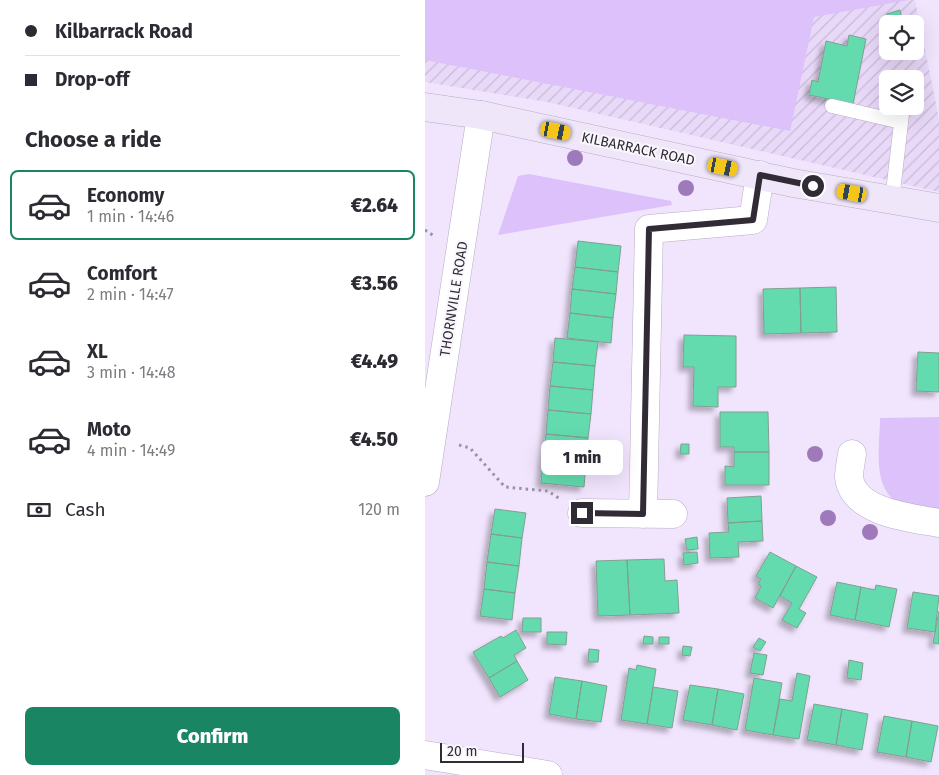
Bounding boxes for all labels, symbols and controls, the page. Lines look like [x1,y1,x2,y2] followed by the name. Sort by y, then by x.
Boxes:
[879,15,924,115] map controls
[879,15,924,60] button: locate
[55,20,193,43] text: Kilbarrack Road
[55,68,129,91] text: Drop-off
[879,70,924,115] button: layers
[539,121,572,141] car
[25,126,161,153] text: Choose a ride
[580,129,696,169] street label: KILBARRACK ROAD
[706,157,739,177] car
[802,175,824,197] route start
[27,183,72,228] icon: car
[835,183,868,203] car
[87,184,164,207] text: Economy
[351,194,398,217] text: €2.64
[87,207,174,226] text: 1 min · 14:46
[436,240,472,358] street label: THORNVILLE ROAD
[27,261,72,306] icon: car
[87,262,157,285] text: Comfort
[351,272,398,295] text: €3.56
[87,285,174,304] text: 2 min · 14:47
[27,339,72,384] icon: car
[87,340,108,363] text: XL
[351,350,398,373] text: €4.49
[87,363,176,382] text: 3 min · 14:48
[27,417,72,462] icon: car
[87,418,131,441] text: Moto
[350,428,398,451] text: €4.50
[541,440,623,476] callout: 1 min
[87,441,175,460] text: 4 min · 14:49
[563,448,601,467] text: 1 min
[25,496,53,524] icon: cash
[65,498,106,521] text: Cash
[358,500,400,519] text: 120 m
[571,502,593,524] route end
[25,707,400,765] button: Confirm
[440,740,524,763] scale bar
[447,743,477,760] text: 20 m

